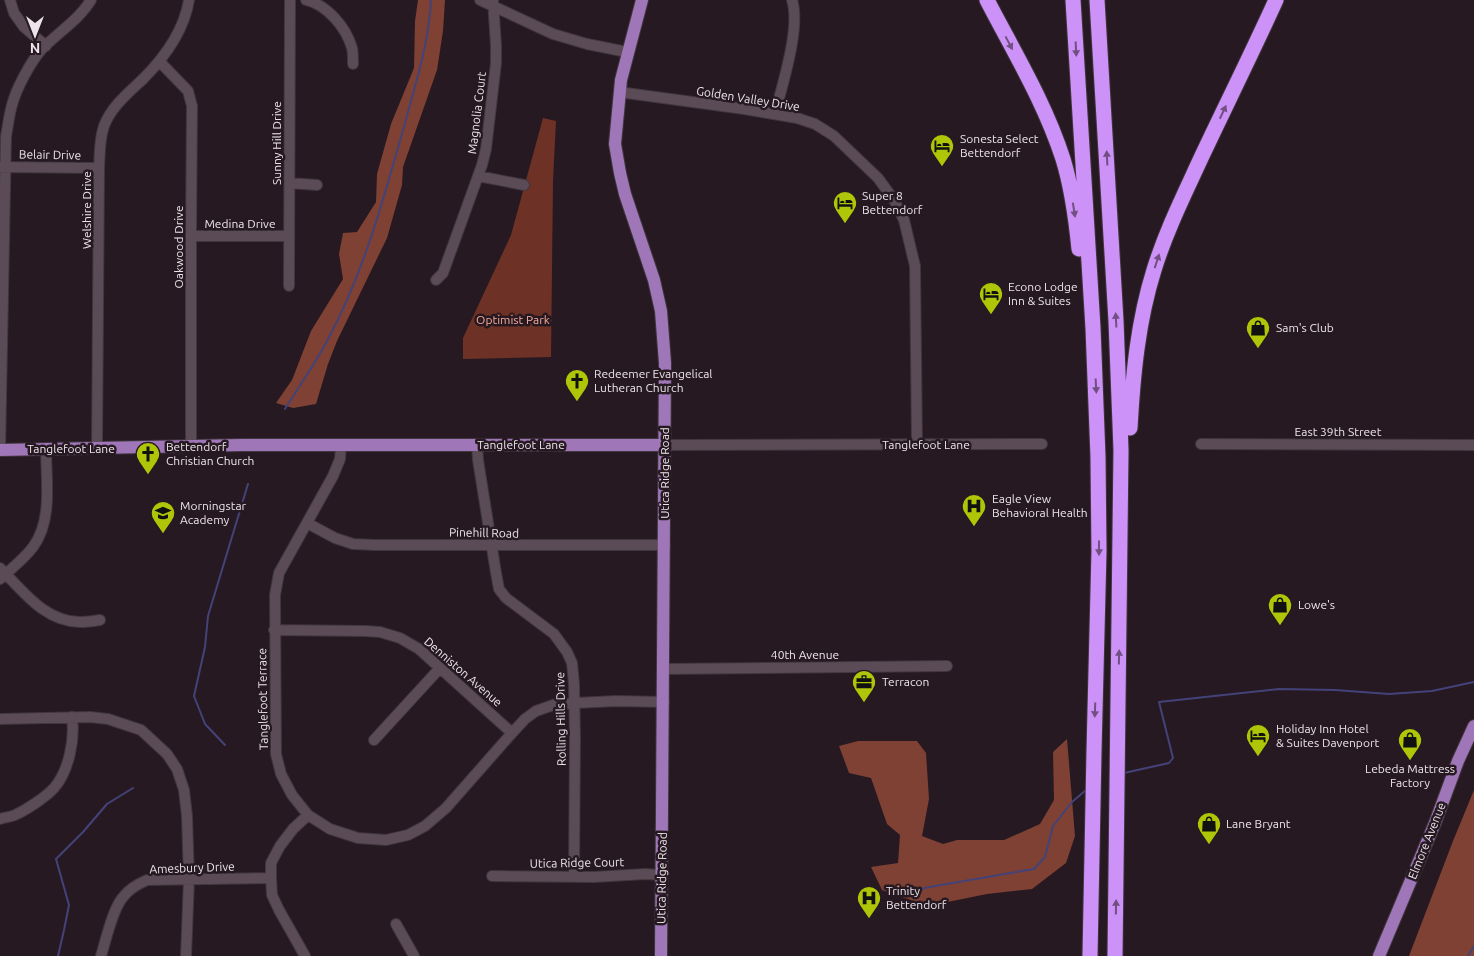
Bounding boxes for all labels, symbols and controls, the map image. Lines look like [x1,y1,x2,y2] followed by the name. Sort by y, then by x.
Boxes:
[10,10,60,60] north arrow
[1005,36,1013,50] one-way arrow
[30,40,40,56] text: N
[1073,41,1081,57] one-way arrow
[465,71,488,155] street label: Magnolia Court
[695,84,801,113] street label: Golden Valley Drive
[270,101,283,185] street label: Sunny Hill Drive
[1219,105,1227,119] one-way arrow
[960,132,1039,159] place label: Sonesta Select Bettendorf
[929,133,955,167] hotel icon: Sonesta Select Bettendorf
[19,147,81,162] street label: Belair Drive
[1102,149,1110,165] one-way arrow
[80,171,93,249] street label: Welshire Drive
[862,189,923,216] place label: Super 8 Bettendorf
[832,190,858,224] hotel icon: Super 8 Bettendorf
[1070,202,1078,218] one-way arrow
[172,205,185,289] street label: Oakwood Drive
[204,217,276,230] street label: Medina Drive
[1154,253,1161,268] one-way arrow
[1008,280,1078,307] place label: Econo Lodge Inn & Suites
[978,281,1004,315] hotel icon: Econo Lodge Inn & Suites
[1112,312,1120,328] one-way arrow
[476,313,550,326] park label: Optimist Park
[1245,315,1271,349] shop icon: Sam's Club
[1276,321,1334,334] place label: Sam's Club
[594,367,713,394] place label: Redeemer Evangelical Lutheran Church
[564,368,590,402] church icon: Redeemer Evangelical Lutheran Church
[1093,378,1101,394] one-way arrow
[1295,425,1382,438] street label: East 39th Street
[658,427,671,519] street label: Utica Ridge Road
[477,438,565,451] street label: Tanglefoot Lane
[882,438,970,451] street label: Tanglefoot Lane
[166,440,254,467] place label: Bettendorf Christian Church
[135,441,161,475] church icon: Bettendorf Christian Church
[27,442,115,455] street label: Tanglefoot Lane
[992,492,1088,519] place label: Eagle View Behavioral Health
[961,493,987,527] hospital icon: Eagle View Behavioral Health
[180,499,247,526] place label: Morningstar Academy
[150,500,176,534] school or university icon: Morningstar Academy
[449,525,519,540] street label: Pinehill Road
[1095,540,1103,556] one-way arrow
[1267,592,1293,626] shop icon: Lowe's
[1298,598,1335,611] place label: Lowe's
[422,634,505,709] street label: Denniston Avenue
[255,648,270,750] street label: Tanglefoot Terrace
[771,648,839,661] street label: 40th Avenue
[1115,649,1123,665] one-way arrow
[851,669,877,703] office icon: Terracon
[553,672,568,766] street label: Rolling Hills Drive
[882,675,929,688] place label: Terracon
[1091,703,1099,719] one-way arrow
[1276,722,1379,749] place label: Holiday Inn Hotel & Suites Davenport
[1245,723,1271,757] hotel icon: Holiday Inn Hotel & Suites Davenport
[1397,727,1423,761] shop icon: Lebeda Mattress Factory
[1365,762,1455,789] place label: Lebeda Mattress Factory
[1405,801,1448,881] street label: Elmore Avenue
[1196,811,1222,845] shop icon: Lane Bryant
[1226,817,1291,830] place label: Lane Bryant
[654,832,669,924] street label: Utica Ridge Road
[530,855,625,870] street label: Utica Ridge Court
[149,860,235,875] street label: Amesbury Drive
[886,884,947,911] place label: Trinity Bettendorf
[856,885,882,919] hospital icon: Trinity Bettendorf
[1112,899,1120,915] one-way arrow

